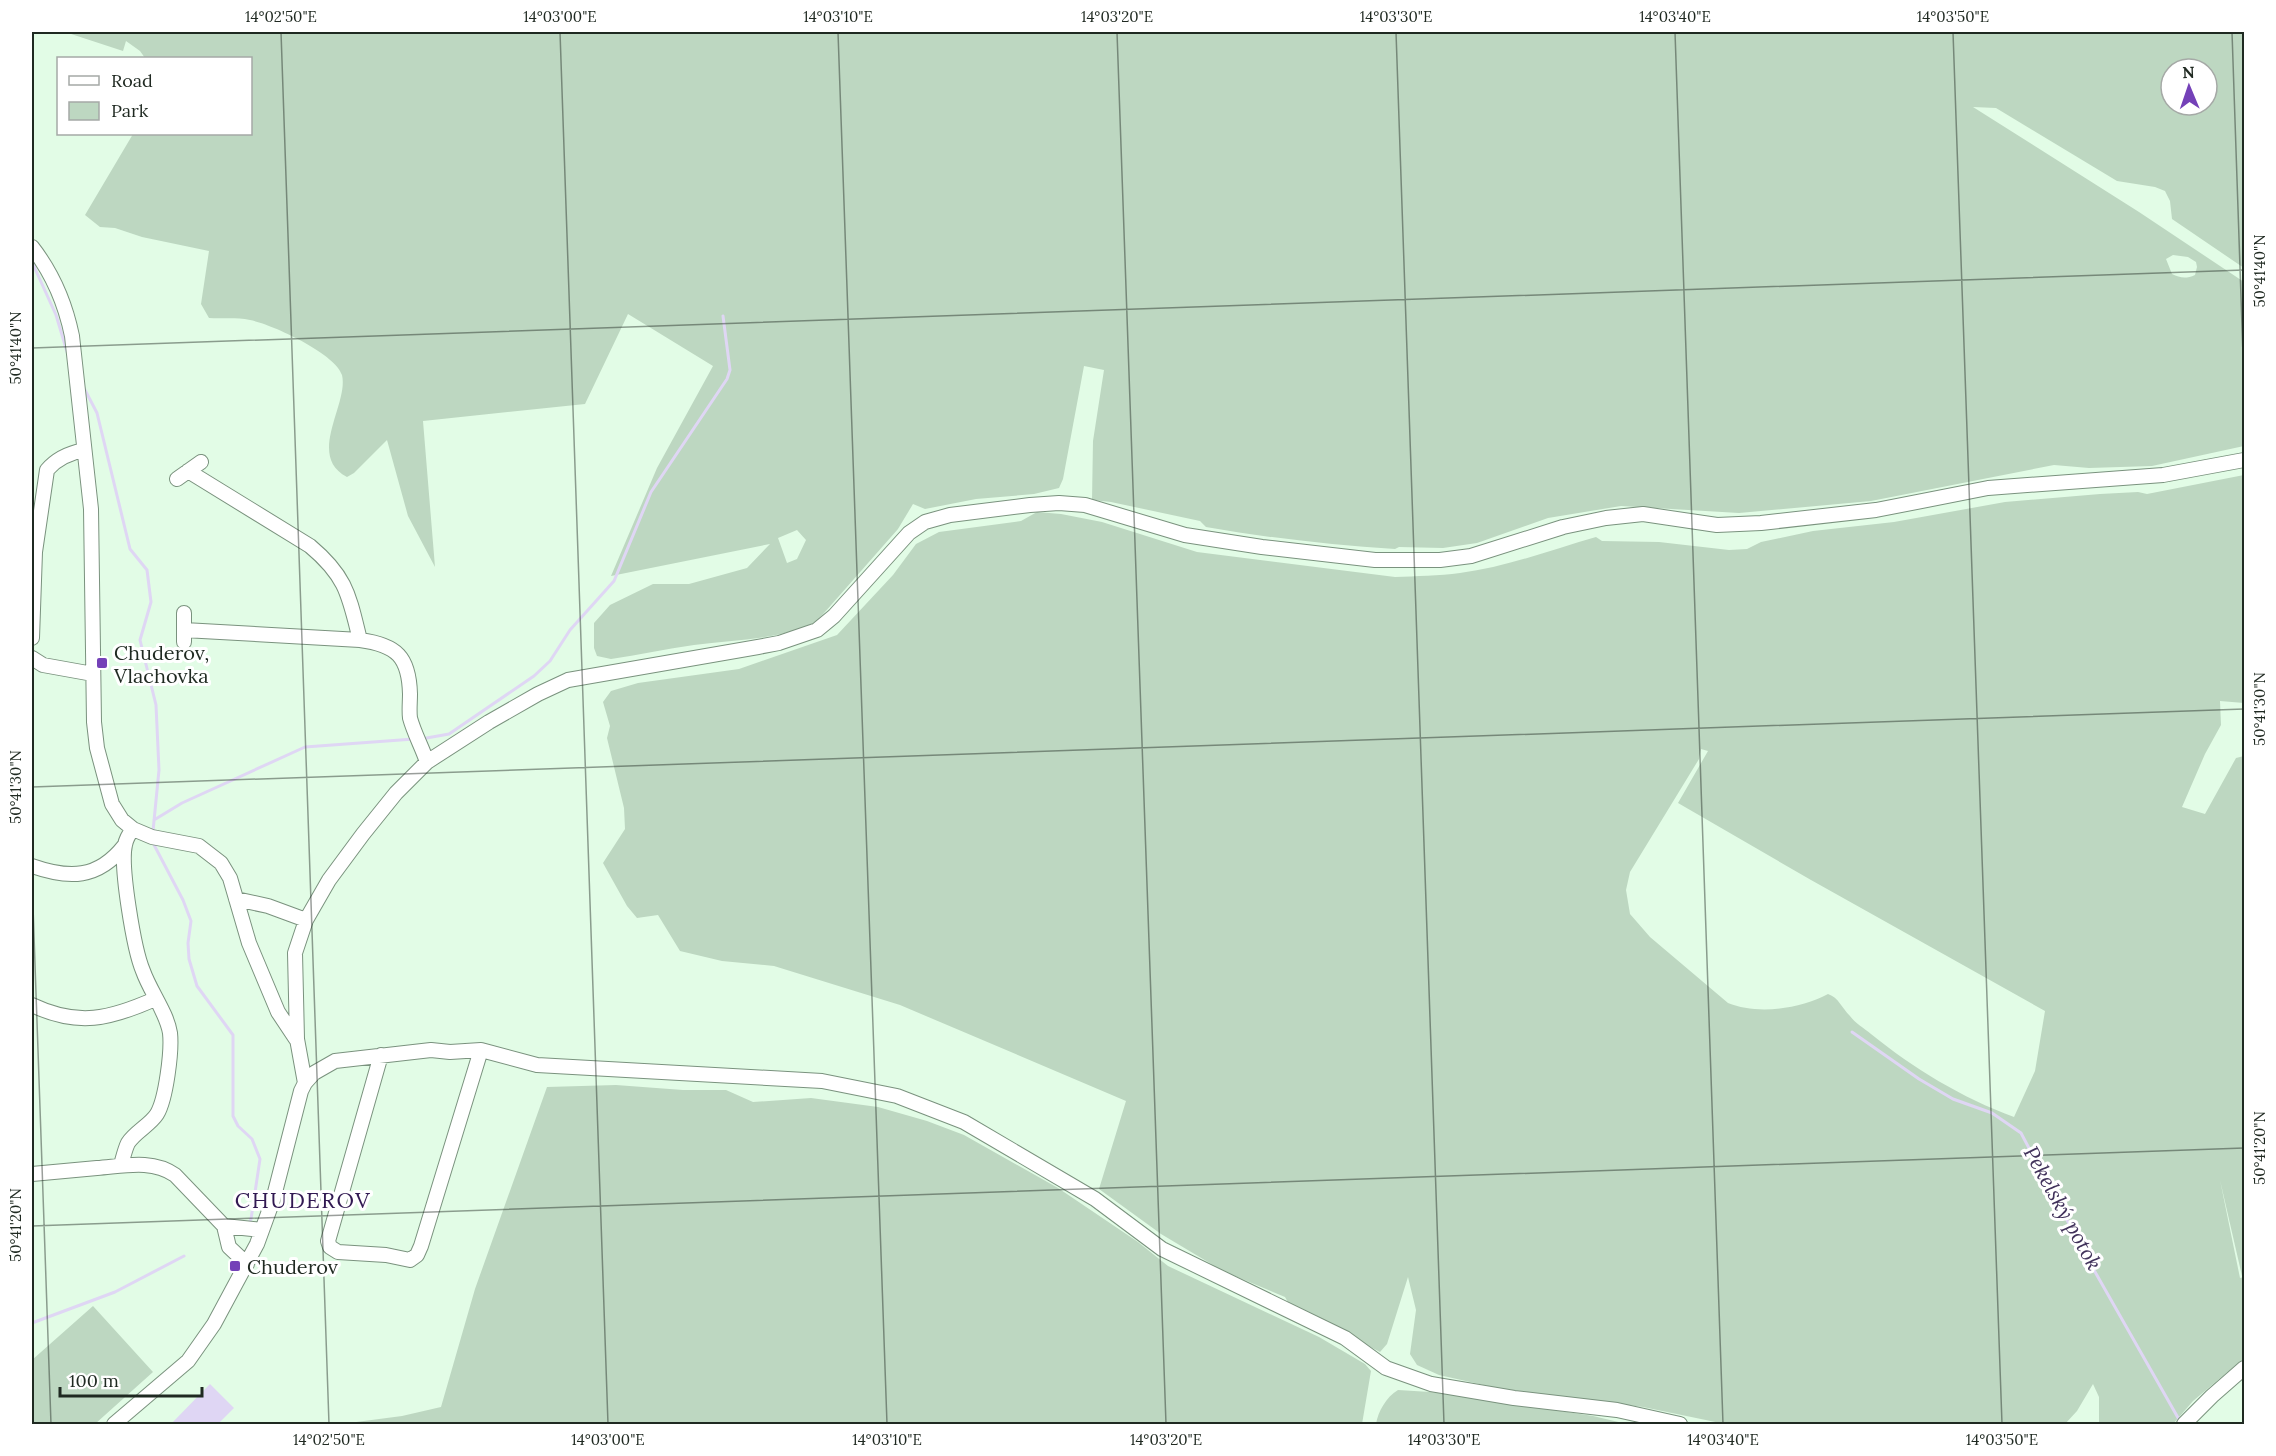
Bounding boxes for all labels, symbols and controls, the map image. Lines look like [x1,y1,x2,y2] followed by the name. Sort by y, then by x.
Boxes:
[245,7,317,26] text: 14°02'50"E
[523,7,597,26] text: 14°03'00"E
[803,7,873,26] text: 14°03'10"E
[1081,7,1153,26] text: 14°03'20"E
[1360,7,1432,26] text: 14°03'30"E
[1639,7,1711,26] text: 14°03'40"E
[1917,7,1989,26] text: 14°03'50"E
[57,57,252,135] legend
[2159,57,2219,117] north arrow
[2182,62,2195,82] text: N
[111,69,153,92] text: Road
[111,99,149,122] text: Park
[2250,234,2269,308] text: 50°41'40"N
[6,311,25,385] text: 50°41'40"N
[113,640,209,688] place label: Chuderov, Vlachovka
[95,656,109,670] marker: Chuderov, Vlachovka
[2250,672,2269,746] text: 50°41'30"N
[6,750,25,824] text: 50°41'30"N
[2250,1111,2269,1185] text: 50°41'20"N
[2018,1141,2108,1275] water label: Pekelský potok
[235,1186,371,1214] district label: CHUDEROV
[6,1188,25,1262] text: 50°41'20"N
[247,1254,339,1279] place label: Chuderov
[228,1259,242,1273] marker: Chuderov
[60,1360,202,1398] scale bar
[69,1369,119,1392] text: 100 m
[293,1430,365,1449] text: 14°02'50"E
[571,1430,645,1449] text: 14°03'00"E
[852,1430,922,1449] text: 14°03'10"E
[1130,1430,1202,1449] text: 14°03'20"E
[1408,1430,1480,1449] text: 14°03'30"E
[1687,1430,1759,1449] text: 14°03'40"E
[1966,1430,2038,1449] text: 14°03'50"E

